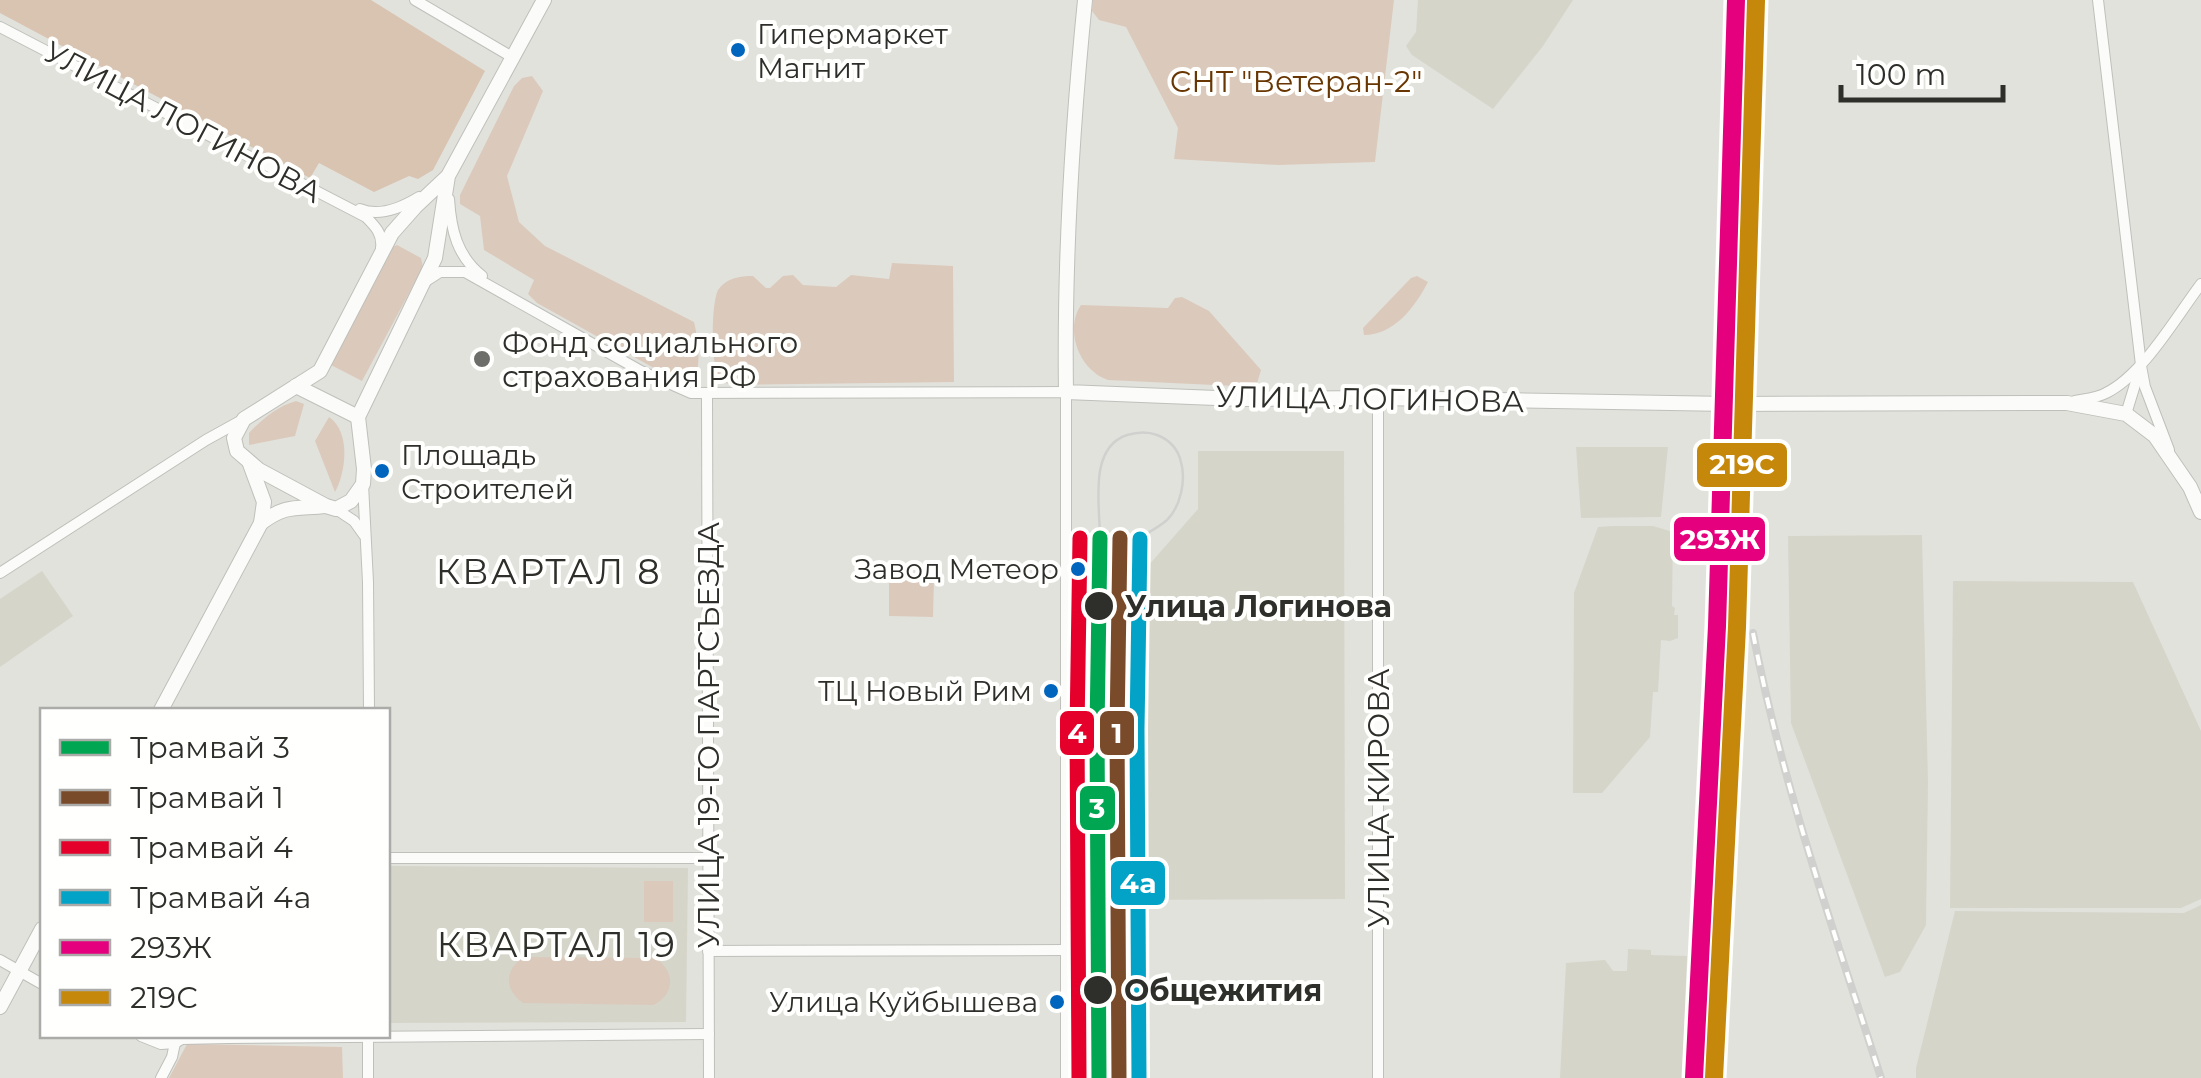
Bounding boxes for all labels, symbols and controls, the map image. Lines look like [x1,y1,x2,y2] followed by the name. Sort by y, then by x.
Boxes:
[757,17,948,85] place label: Гипермаркет Магнит
[38,33,328,211] street label: УЛИЦА ЛОГИНОВА
[728,40,748,60] marker: Гипермаркет Магнит
[1841,40,2004,102] scale bar
[1856,56,1946,93] text: 100 m
[1170,63,1422,100] park label: СНТ "Ветеран-2"
[502,324,798,395] place label: Фонд социального страхования РФ
[471,348,493,370] marker: Фонд социального страхования РФ
[1215,378,1525,420] street label: УЛИЦА ЛОГИНОВА
[401,438,574,506] place label: Площадь Строителей
[1695,441,1789,489] line badge: 219С
[1709,447,1775,481] text: 219С
[372,461,392,481] marker: Площадь Строителей
[1672,515,1767,563] line badge: 293Ж
[690,522,727,948] street label: УЛИЦА 19-ГО ПАРТСЪЕЗДА
[1680,522,1760,556] text: 293Ж
[436,550,662,593] district label: КВАРТАЛ 8
[854,552,1059,586] place label: Завод Метеор
[1068,559,1088,579] marker: Завод Метеор
[1125,588,1392,625] place label: Улица Логинова
[1082,589,1116,623] marker: Улица Логинова
[1360,668,1397,928] street label: УЛИЦА КИРОВА
[818,674,1032,708] place label: ТЦ Новый Рим
[1041,681,1061,701] marker: ТЦ Новый Рим
[40,708,390,1038] legend
[1058,709,1096,757] line badge: 4
[1098,709,1136,757] line badge: 1
[1067,716,1087,750] text: 4
[1112,716,1122,750] text: 1
[130,729,290,766] text: Трамвай 3
[130,779,284,816] text: Трамвай 1
[1078,784,1117,832] line badge: 3
[1088,791,1105,825] text: 3
[130,829,293,866] text: Трамвай 4
[1109,859,1167,907] line badge: 4а
[1120,866,1156,900] text: 4а
[130,879,311,916] text: Трамвай 4а
[437,923,677,966] district label: КВАРТАЛ 19
[130,929,212,966] text: 293Ж
[1124,972,1322,1009] place label: Общежития
[1081,973,1115,1007] marker: Общежития
[130,979,198,1016] text: 219С
[769,985,1038,1019] place label: Улица Куйбышева
[1047,992,1067,1012] marker: Улица Куйбышева

